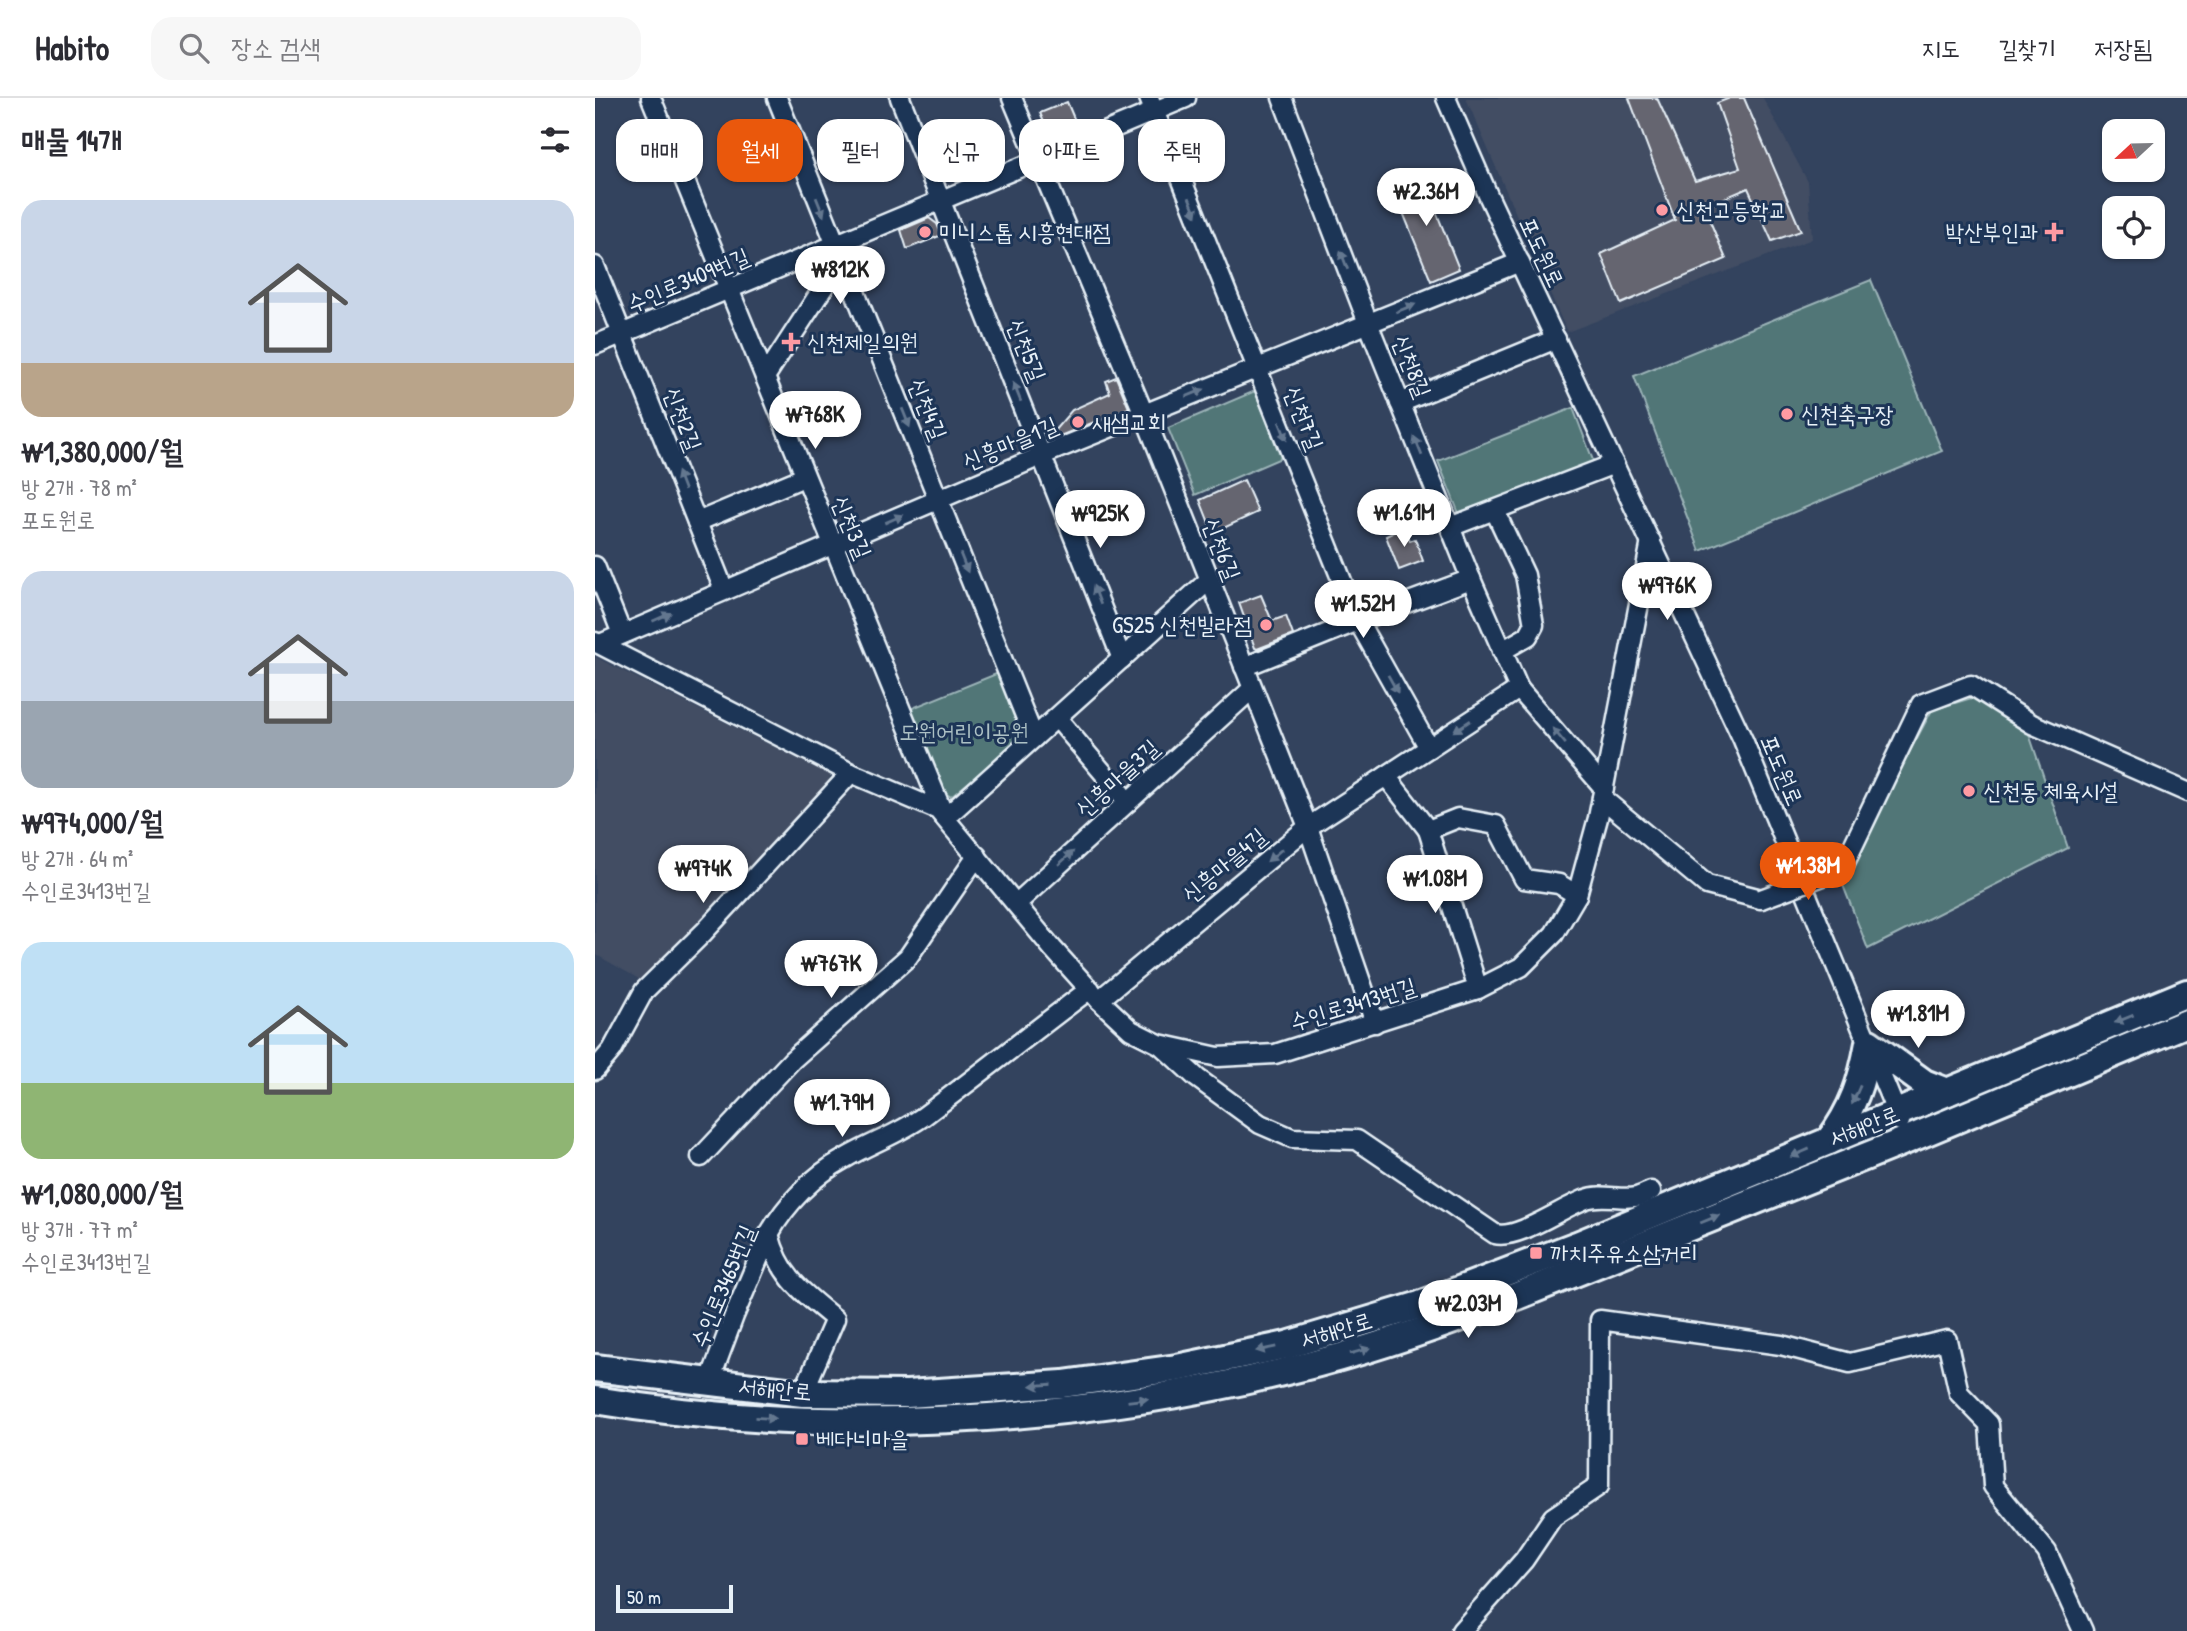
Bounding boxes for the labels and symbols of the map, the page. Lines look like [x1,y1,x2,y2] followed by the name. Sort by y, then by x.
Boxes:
[2102,119,2165,182] north arrow
[1369,169,1483,228] pin: ₩2.36M
[1676,194,1787,225] place label: 신천고등학교
[815,196,826,217] one-way arrow
[1188,196,1199,217] one-way arrow
[1654,202,1670,218] marker: 신천고등학교
[1513,212,1572,292] street label: 포도원로
[939,216,1111,247] place label: 미니스톱 시흥현대점
[1945,216,2038,247] place label: 박산부인과
[2044,222,2064,242] marker: 박산부인과
[917,224,933,240] marker: 미니스톱 시흥현대점
[622,240,754,319] street label: 수인로3409번길
[791,246,889,306] pin: ₩812K
[1338,249,1349,270] one-way arrow
[1395,303,1416,314] one-way arrow
[1001,314,1054,386] street label: 신천5길
[807,326,918,357] place label: 신천제일의원
[1386,330,1439,402] street label: 신천8길
[781,332,801,352] marker: 신천제일의원
[902,373,955,444] street label: 신천4길
[1012,381,1023,402] one-way arrow
[1278,381,1331,455] street label: 신천7길
[657,382,710,455] street label: 신천2길
[1184,388,1205,399] one-way arrow
[766,392,864,451] pin: ₩768K
[1801,398,1894,429] place label: 신천축구장
[1092,406,1166,437] place label: 새샘교회
[1779,406,1795,422] marker: 신천축구장
[900,407,911,428] one-way arrow
[957,409,1062,477] street label: 신흥마을1길
[1070,414,1086,430] marker: 새샘교회
[1278,421,1289,442] one-way arrow
[1412,436,1423,457] one-way arrow
[676,470,687,491] one-way arrow
[825,490,880,563] street label: 신천3길
[1051,490,1149,550] pin: ₩925K
[1347,490,1461,549] pin: ₩1.61M
[884,513,905,524] one-way arrow
[1196,513,1249,585] street label: 신천6길
[959,553,970,574] one-way arrow
[1618,562,1716,622] pin: ₩976K
[1306,580,1420,640] pin: ₩1.52M
[1092,585,1103,606] one-way arrow
[1112,609,1252,640] place label: GS25 신천빌라점
[652,611,672,623] one-way arrow
[1258,617,1274,633] marker: GS25 신천빌라점
[1387,675,1399,694] one-way arrow
[899,716,1029,747] park label: 도원어린이공원
[1452,720,1472,733] one-way arrow
[1552,728,1567,746] one-way arrow
[1754,730,1811,810] street label: 포도원로
[1068,732,1165,824] street label: 신흥마을3길
[1983,775,2118,806] place label: 신천동 체육시설
[1961,783,1977,799] marker: 신천동 체육시설
[1175,820,1272,909] street label: 신흥마을4길
[1751,842,1865,902] pin: ₩1.38M
[654,846,752,905] pin: ₩974K
[1266,847,1283,862] one-way arrow
[1058,850,1075,866] one-way arrow
[1378,856,1492,915] pin: ₩1.08M
[782,940,880,1000] pin: ₩767K
[1286,970,1420,1037] street label: 수인로3413번길
[1861,990,1975,1050] pin: ₩1.81M
[2114,1013,2134,1025] one-way arrow
[785,1080,899,1139] pin: ₩1.79M
[1850,1084,1861,1105] one-way arrow
[1824,1097,1904,1154] street label: 서해안로
[1790,1147,1811,1158] one-way arrow
[1700,1213,1721,1224] one-way arrow
[683,1220,762,1352] street label: 수인로3465번길
[1550,1237,1698,1268] place label: 까치주유소삼거리
[1528,1245,1544,1261] marker: 까치주유소삼거리
[1411,1280,1525,1340] pin: ₩2.03M
[1296,1304,1376,1355] street label: 서해안로
[1255,1344,1277,1355] one-way arrow
[1350,1345,1372,1356] one-way arrow
[737,1370,813,1407] street label: 서해안로
[1030,1380,1052,1391] one-way arrow
[1128,1394,1150,1405] one-way arrow
[754,1413,776,1424] one-way arrow
[816,1423,909,1454] place label: 베다니마을
[794,1431,810,1447] marker: 베다니마을
[616,1582,733,1614] scale bar

